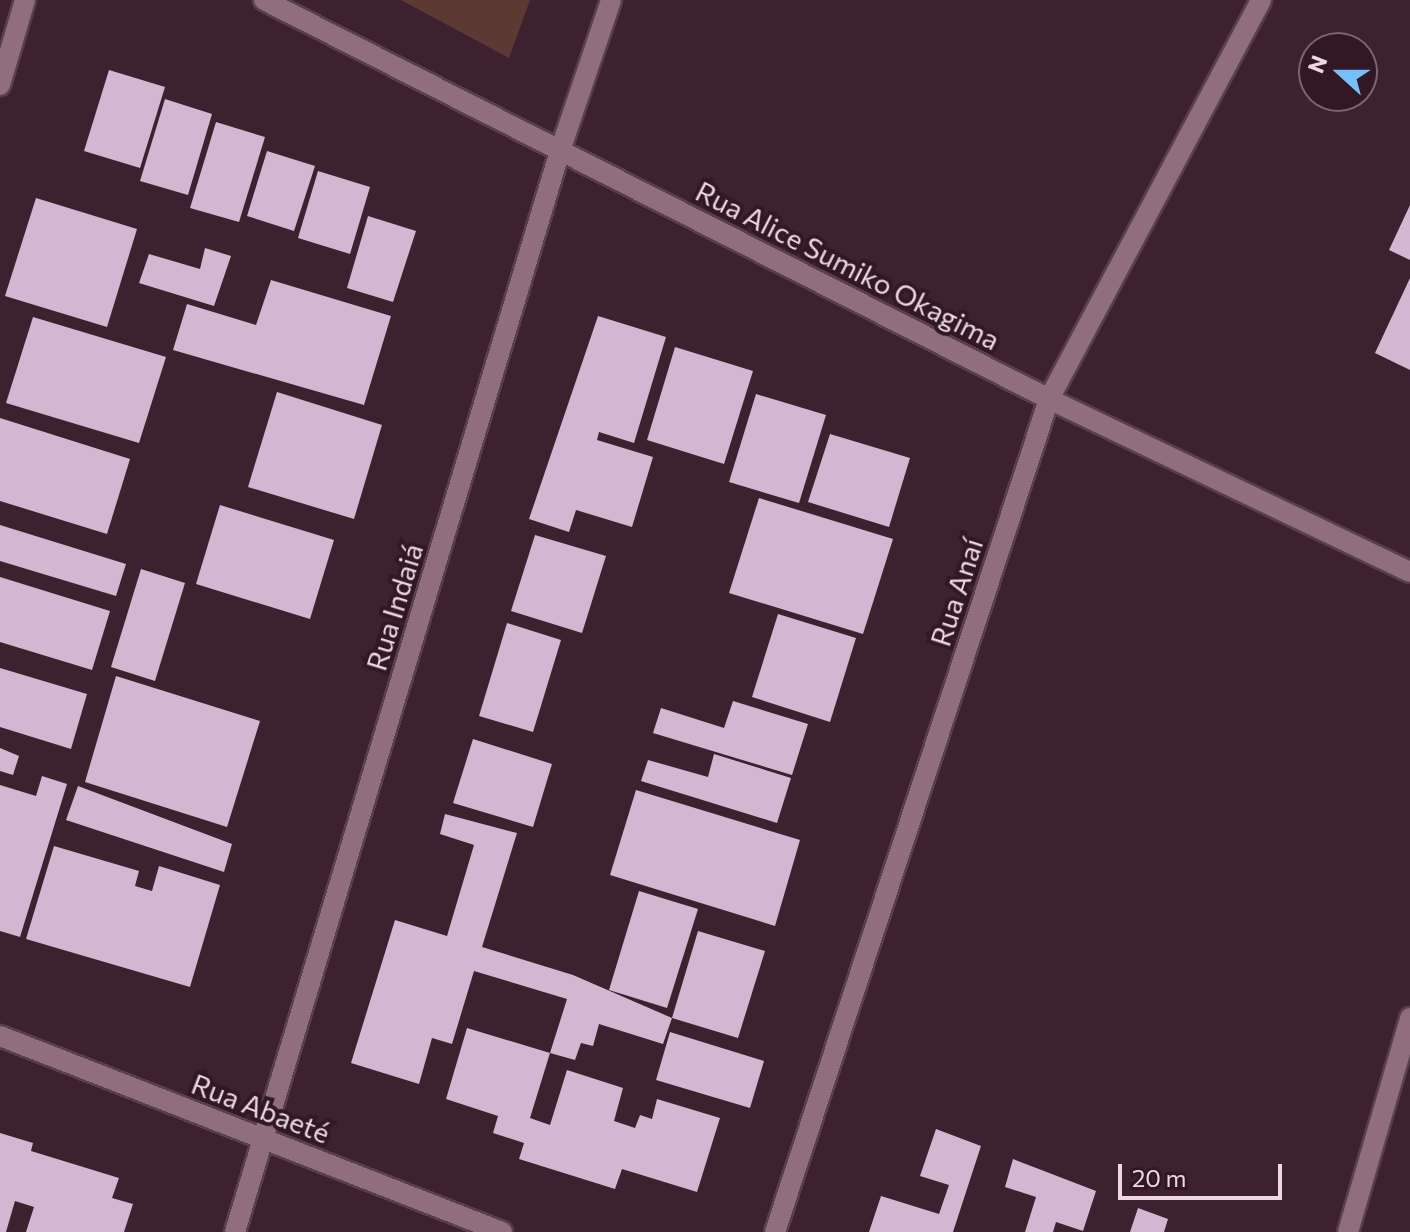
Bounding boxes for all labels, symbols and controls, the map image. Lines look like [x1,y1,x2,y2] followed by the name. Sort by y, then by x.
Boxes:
[1298,32,1378,112] north arrow
[1301,51,1333,76] text: N
[691,174,1005,356] street label: Rua Alice Sumiko Okagima
[923,534,989,650] street label: Rua Anaí
[359,540,429,674] street label: Rua Indaiá
[187,1066,335,1150] street label: Rua Abaeté
[1122,1148,1286,1198] scale bar
[1132,1163,1186,1192] text: 20 m

